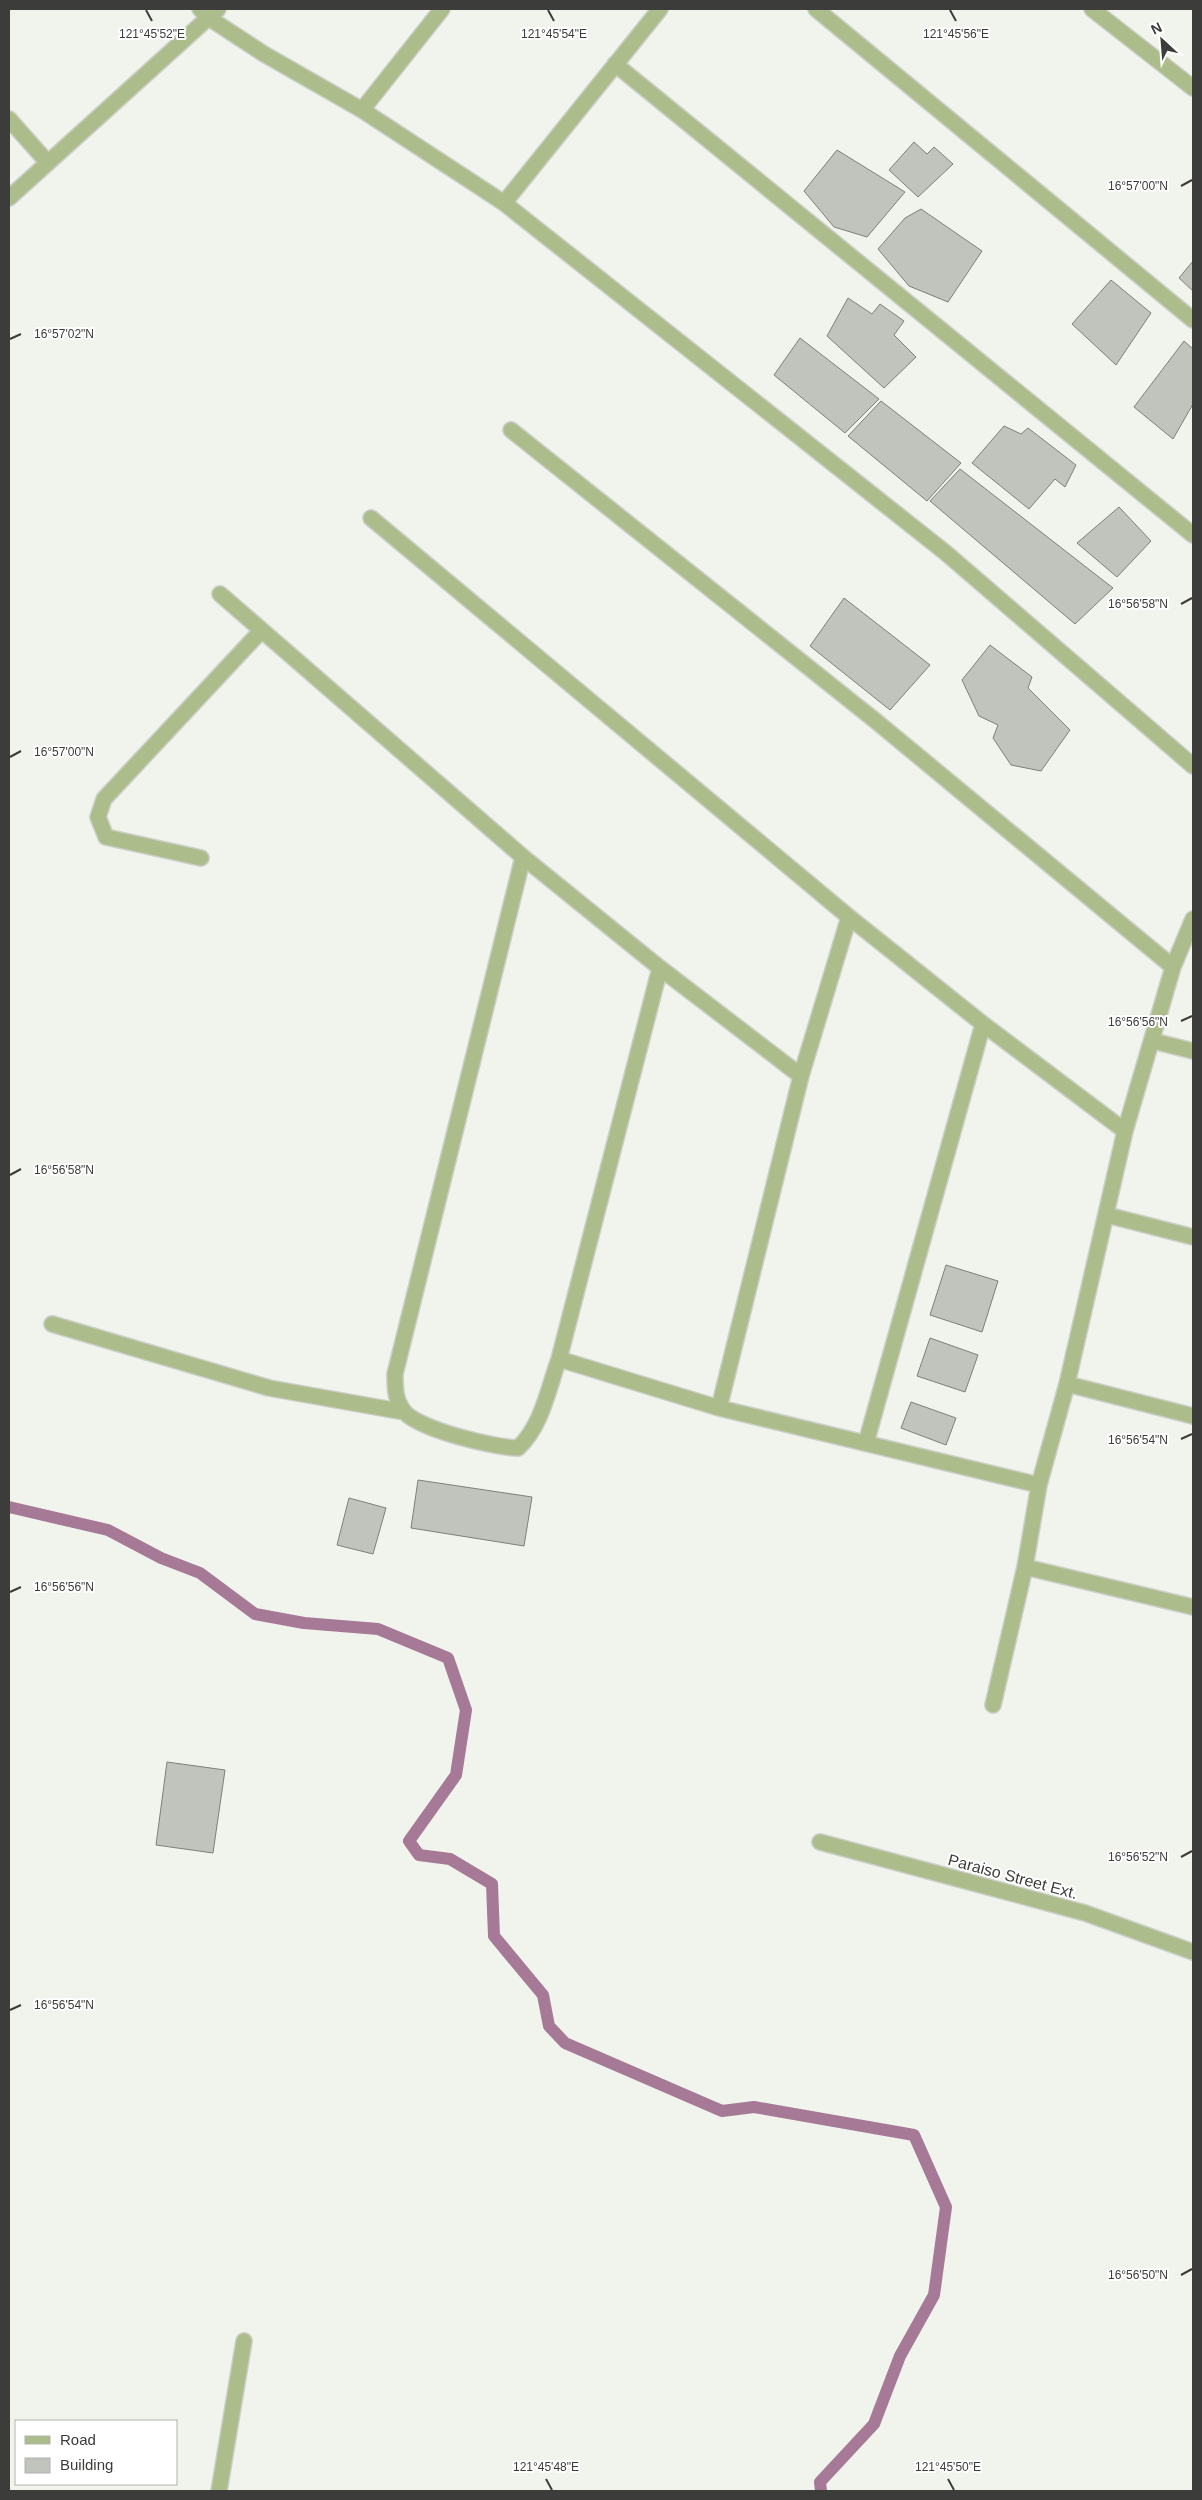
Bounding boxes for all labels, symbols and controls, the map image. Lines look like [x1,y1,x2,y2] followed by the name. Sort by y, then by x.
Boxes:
[1137,15,1187,65] north arrow
[1148,19,1164,38] text: N
[119,27,185,41] text: 121°45'52"E
[521,27,587,41] text: 121°45'54"E
[923,27,989,41] text: 121°45'56"E
[1108,179,1168,193] text: 16°57'00"N
[34,327,94,341] text: 16°57'02"N
[1108,597,1168,611] text: 16°56'58"N
[34,745,94,759] text: 16°57'00"N
[1108,1015,1168,1029] text: 16°56'56"N
[34,1163,94,1177] text: 16°56'58"N
[1108,1433,1168,1447] text: 16°56'54"N
[34,1580,94,1594] text: 16°56'56"N
[1108,1850,1168,1864] text: 16°56'52"N
[946,1851,1079,1902] street label: Paraiso Street Ext.
[34,1998,94,2012] text: 16°56'54"N
[1108,2268,1168,2282] text: 16°56'50"N
[15,2420,178,2485] legend
[60,2431,96,2448] text: Road
[60,2456,113,2473] text: Building
[513,2460,579,2474] text: 121°45'48"E
[915,2460,981,2474] text: 121°45'50"E

